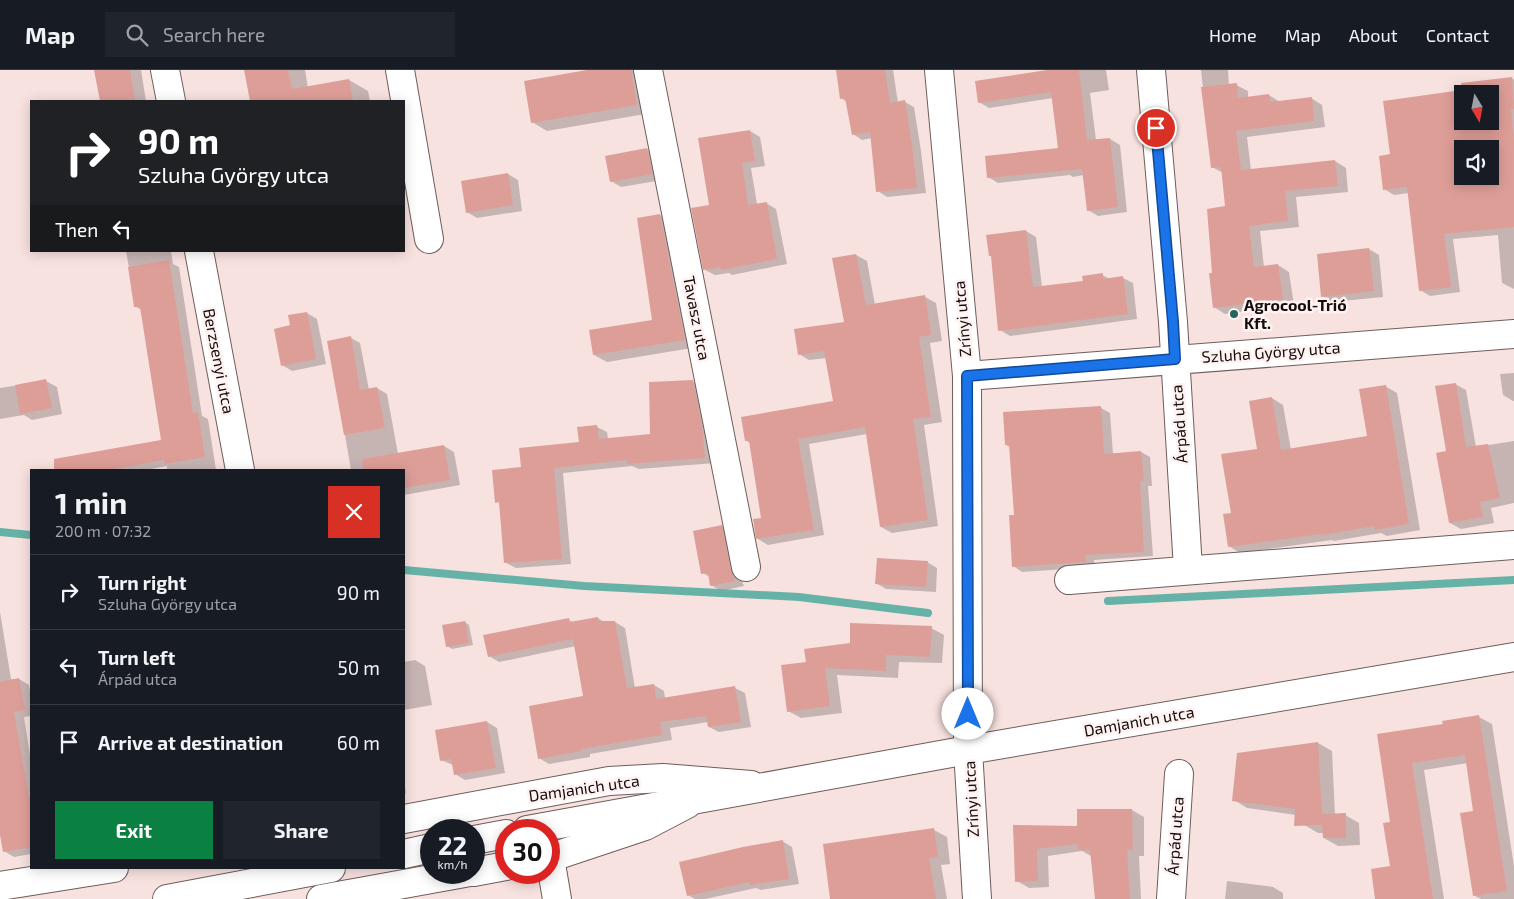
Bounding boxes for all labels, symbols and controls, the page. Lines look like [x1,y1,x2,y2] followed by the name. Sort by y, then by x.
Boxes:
[105,12,455,57] search box
[25,20,75,49] text: Map
[123,21,151,49] icon: search
[163,23,265,46] text: Search here
[1209,24,1257,46] text: Home
[1285,24,1321,46] text: Map
[1349,24,1398,46] text: About
[1426,24,1489,46] text: Contact
[1454,85,1499,130] north arrow
[1454,85,1499,185] map controls
[1135,107,1177,149] pin
[1142,114,1170,142] icon: arrive
[138,119,219,161] text: 90 m
[55,120,120,185] icon: right
[1454,140,1499,185] button: sound
[138,161,329,187] text: Szluha György utca
[108,215,136,243] icon: left
[55,218,98,241] text: Then
[680,274,715,362] street label: Tavasz utca
[949,280,974,358] street label: Zrínyi utca
[1244,295,1347,332] place label: Agrocool-Trió Kft.
[200,307,239,415] street label: Berzsenyi utca
[1228,308,1240,320] marker: Agrocool-Trió Kft.
[1201,337,1341,366] street label: Szluha György utca
[1166,384,1191,464] street label: Árpád utca
[55,484,127,520] text: 1 min
[328,486,380,538] button: close
[55,521,151,540] text: 200 m · 07:32
[98,571,186,594] text: Turn right
[55,578,83,606] icon: right
[337,581,380,604] text: 90 m
[98,594,237,613] text: Szluha György utca
[98,646,175,669] text: Turn left
[55,653,83,681] icon: left
[337,656,380,679] text: 50 m
[98,669,177,688] text: Árpád utca
[941,687,993,739] position arrow
[1082,701,1196,741] street label: Damjanich utca
[55,728,83,756] icon: arrive
[98,731,283,754] text: Arrive at destination
[337,731,380,754] text: 60 m
[959,760,982,838] street label: Zrínyi utca
[527,770,641,806] street label: Damjanich utca
[1162,796,1187,876] street label: Árpád utca
[55,801,213,859] button: Exit
[223,801,380,859] button: Share
[495,819,560,884] speed limit sign: 30
[438,830,467,860] text: 22
[438,857,467,871] text: km/h

